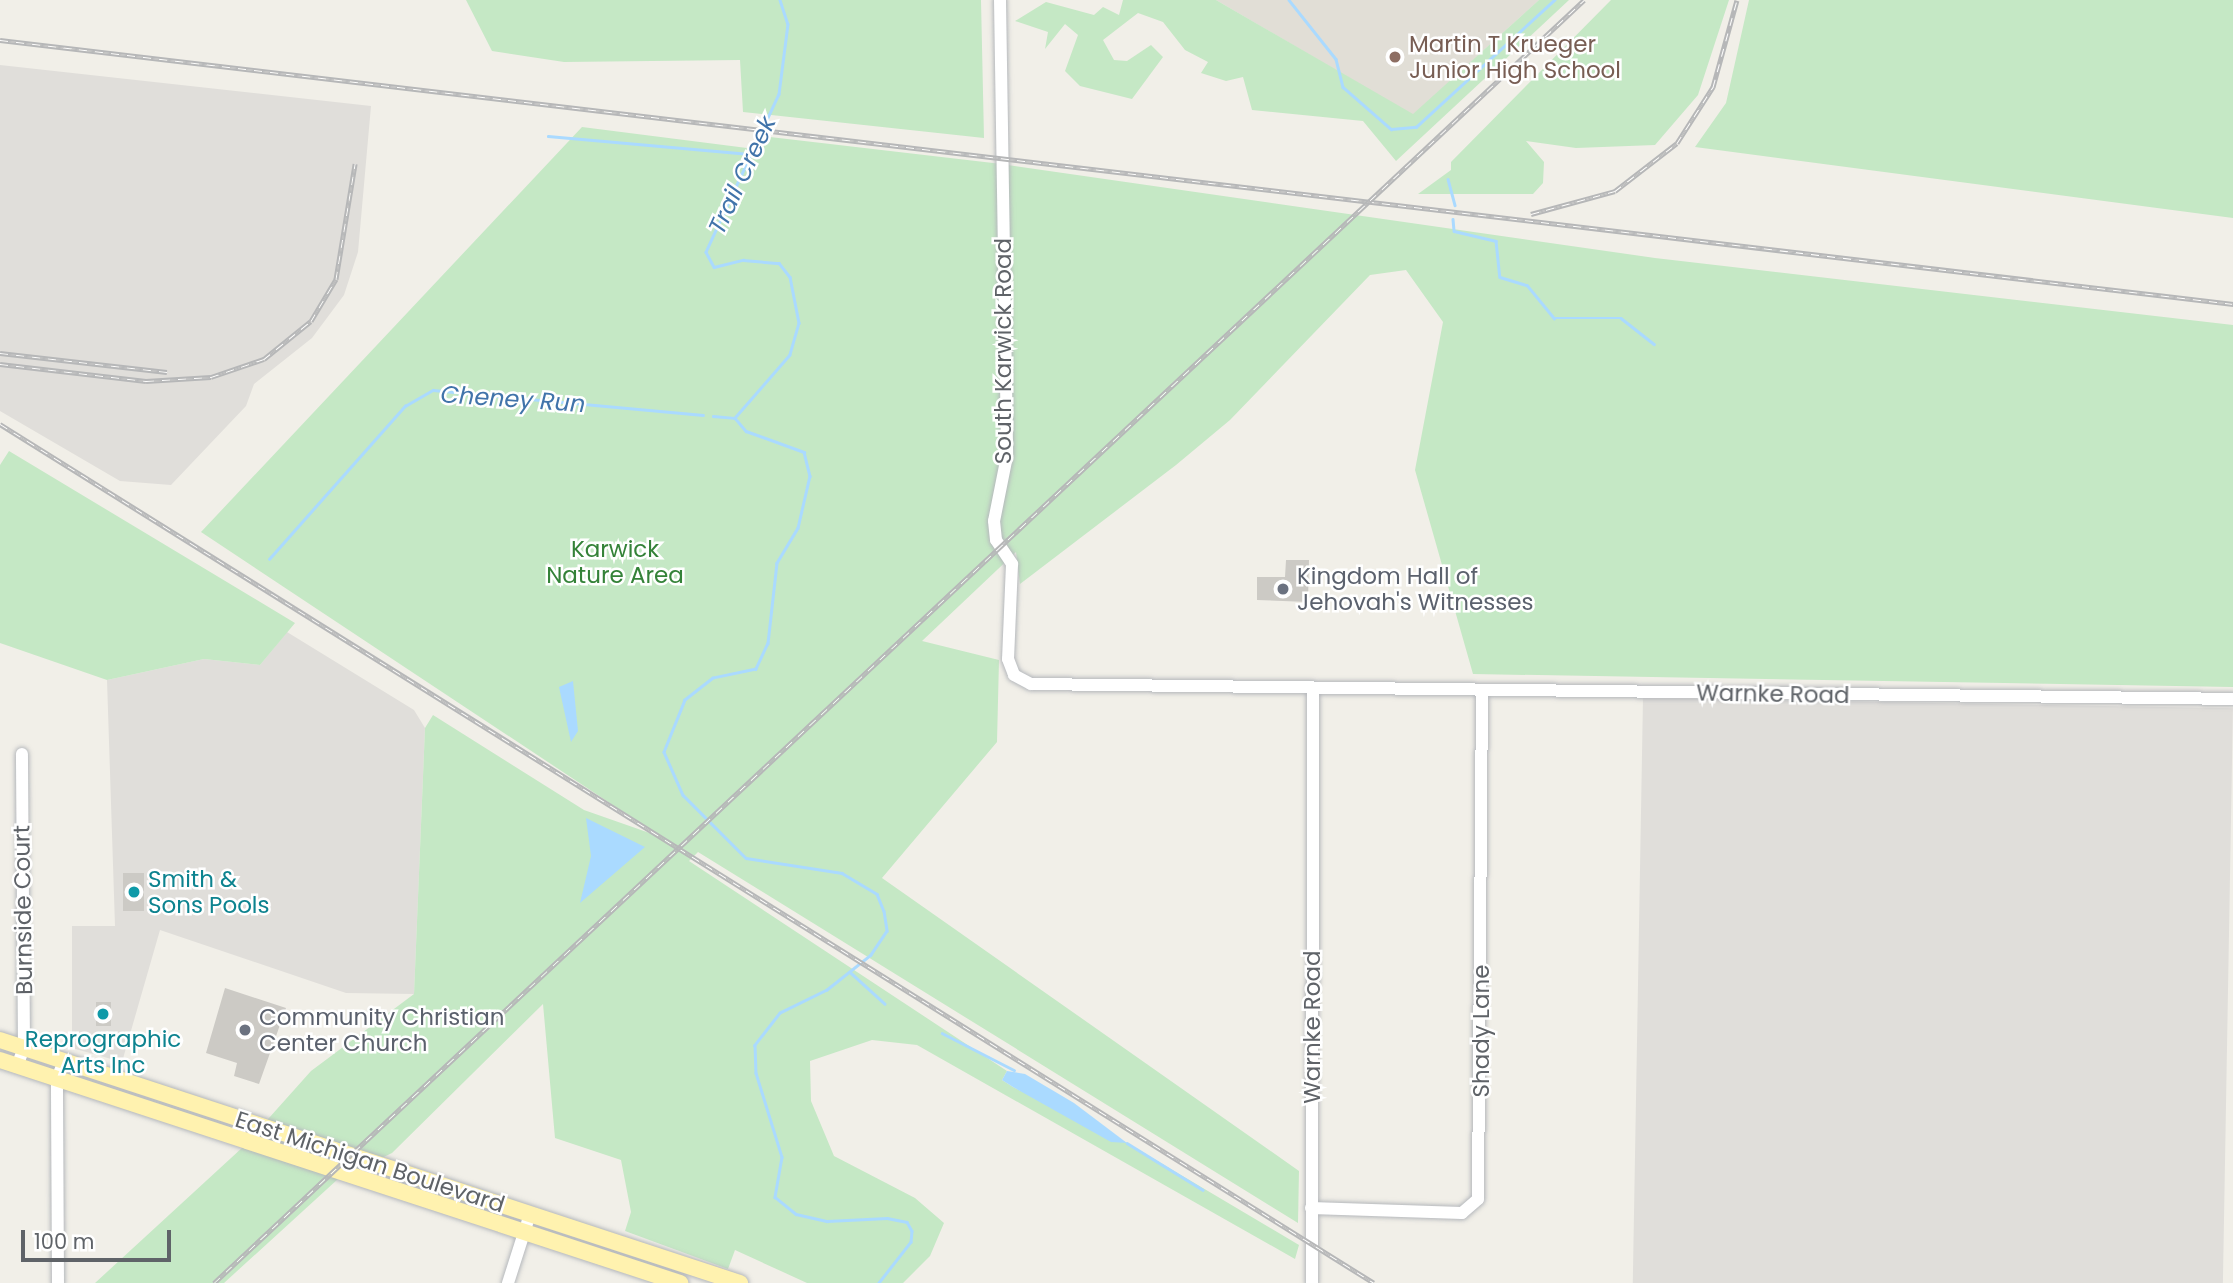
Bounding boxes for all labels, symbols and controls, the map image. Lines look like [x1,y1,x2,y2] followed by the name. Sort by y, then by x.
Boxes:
[1409,30,1621,84] place label: Martin T Krueger Junior High School
[1387,49,1403,65] marker: Martin T Krueger Junior High School
[702,111,782,239] water label: Trail Creek
[989,238,1017,464] street label: South Karwick Road
[440,380,586,418] water label: Cheney Run
[546,535,684,589] park label: Karwick Nature Area
[1297,562,1534,616] place label: Kingdom Hall of Jehovah's Witnesses
[1275,581,1291,597] marker: Kingdom Hall of Jehovah's Witnesses
[1696,679,1850,709] street label: Warnke Road
[8,825,38,995] street label: Burnside Court
[148,865,270,919] place label: Smith & Sons Pools
[126,884,142,900] marker: Smith & Sons Pools
[1298,950,1326,1104] street label: Warnke Road
[1467,965,1495,1097] street label: Shady Lane
[259,1003,504,1057] place label: Community Christian Center Church
[95,1006,111,1022] marker: Reprographic Arts Inc
[237,1022,253,1038] marker: Community Christian Center Church
[25,1025,181,1079] place label: Reprographic Arts Inc
[232,1105,508,1219] street label: East Michigan Boulevard
[24,1216,175,1260] scale bar
[34,1227,94,1256] text: 100 m

